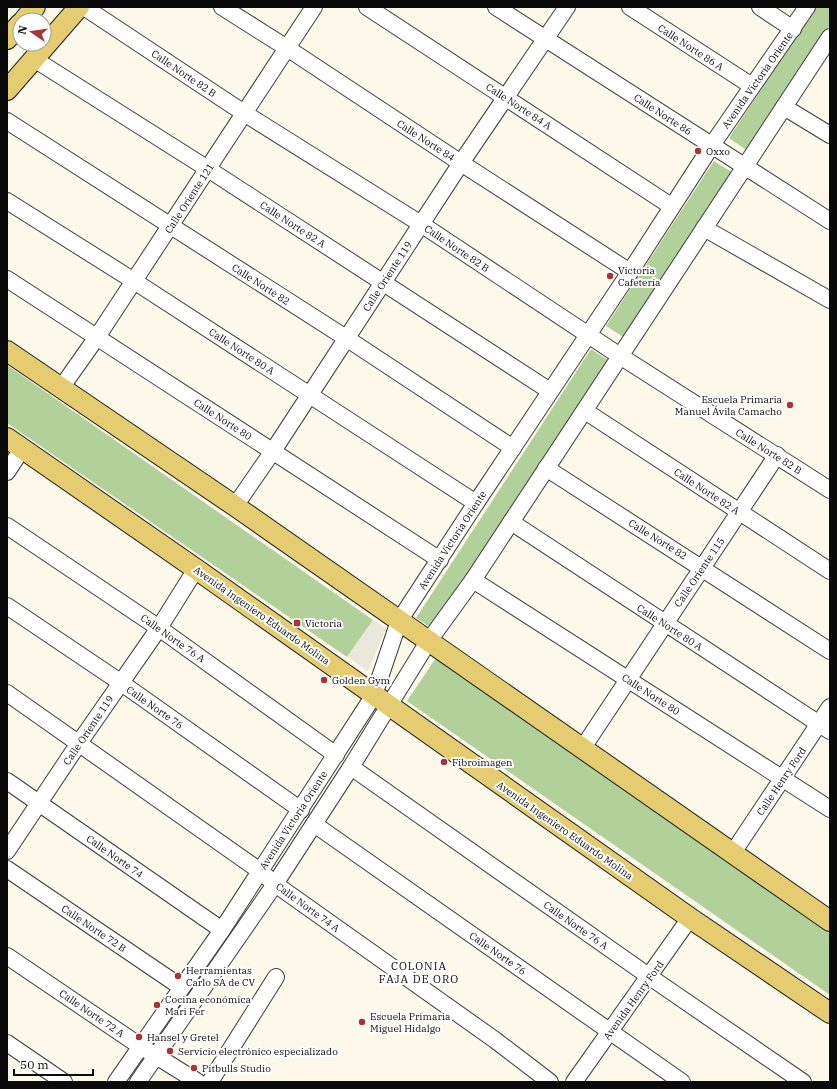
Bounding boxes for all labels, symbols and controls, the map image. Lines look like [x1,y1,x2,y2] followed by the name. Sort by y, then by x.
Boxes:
[12,12,52,52] north arrow
[655,21,726,74] street label: Calle Norte 86 A
[14,24,30,36] text: N
[719,29,796,131] street label: Avenida Victoria Oriente
[149,47,219,100] street label: Calle Norte 82 B
[483,80,554,133] street label: Calle Norte 84 A
[631,91,694,138] street label: Calle Norte 86
[394,117,457,164] street label: Calle Norte 84
[706,145,730,158] place label: Oxxo
[693,146,703,156] marker: Oxxo
[162,161,217,236] street label: Calle Oriente 121
[257,198,328,251] street label: Calle Norte 82 A
[422,222,492,275] street label: Calle Norte 82 B
[360,239,415,314] street label: Calle Oriente 119
[229,261,292,308] street label: Calle Norte 82
[618,264,661,289] place label: Victoria Cafetería
[605,271,615,281] marker: Victoria Cafetería
[206,325,277,378] street label: Calle Norte 80 A
[675,393,783,418] place label: Escuela Primaria Manuel Ávila Camacho
[191,396,254,443] street label: Calle Norte 80
[785,400,795,410] marker: Escuela Primaria Manuel Ávila Camacho
[733,426,805,477] street label: Calle Norte 82 B
[671,465,742,518] street label: Calle Norte 82 A
[416,488,489,592] street label: Avenida Victoria Oriente
[626,516,689,563] street label: Calle Norte 82
[671,535,728,610] street label: Calle Oriente 115
[191,563,333,668] street label: Avenida Ingeniero Eduardo Molina
[634,601,705,654] street label: Calle Norte 80 A
[138,611,208,666] street label: Calle Norte 76 A
[305,617,342,630] place label: Victoria
[292,618,302,628] marker: Victoria
[619,671,682,718] street label: Calle Norte 80
[332,674,391,687] place label: Golden Gym
[319,675,329,685] marker: Golden Gym
[124,683,186,732] street label: Calle Norte 76
[60,693,117,768] street label: Calle Oriente 119
[754,745,809,818] street label: Calle Henry Ford
[452,756,513,769] place label: Fibroimagen
[439,757,449,767] marker: Fibroimagen
[257,768,330,872] street label: Avenida Victoria Oriente
[494,778,636,883] street label: Avenida Ingeniero Eduardo Molina
[84,832,146,881] street label: Calle Norte 74
[273,880,342,935] street label: Calle Norte 74 A
[541,898,611,953] street label: Calle Norte 76 A
[59,902,129,955] street label: Calle Norte 72 B
[467,929,529,978] street label: Calle Norte 76
[600,958,666,1042] street label: Avenida Henry Ford
[379,959,459,986] district label: COLONIA FAJA DE ORO
[186,964,255,989] place label: Herramientas Carlo SA de CV
[173,971,183,981] marker: Herramientas Carlo SA de CV
[57,987,127,1040] street label: Calle Norte 72 A
[165,993,252,1018] place label: Cocina económica Mari Fer
[152,1000,162,1010] marker: Cocina económica Mari Fer
[370,1010,451,1035] place label: Escuela Primaria Miguel Hidalgo
[357,1017,367,1027] marker: Escuela Primaria Miguel Hidalgo
[147,1031,219,1044] place label: Hansel y Gretel
[134,1032,144,1042] marker: Hansel y Gretel
[178,1045,338,1058] place label: Servicio electrónico especializado
[165,1046,175,1056] marker: Servicio electrónico especializado
[14,1051,93,1077] scale bar
[20,1057,49,1072] text: 50 m
[202,1062,271,1075] place label: Pitbulls Studio
[189,1063,199,1073] marker: Pitbulls Studio

